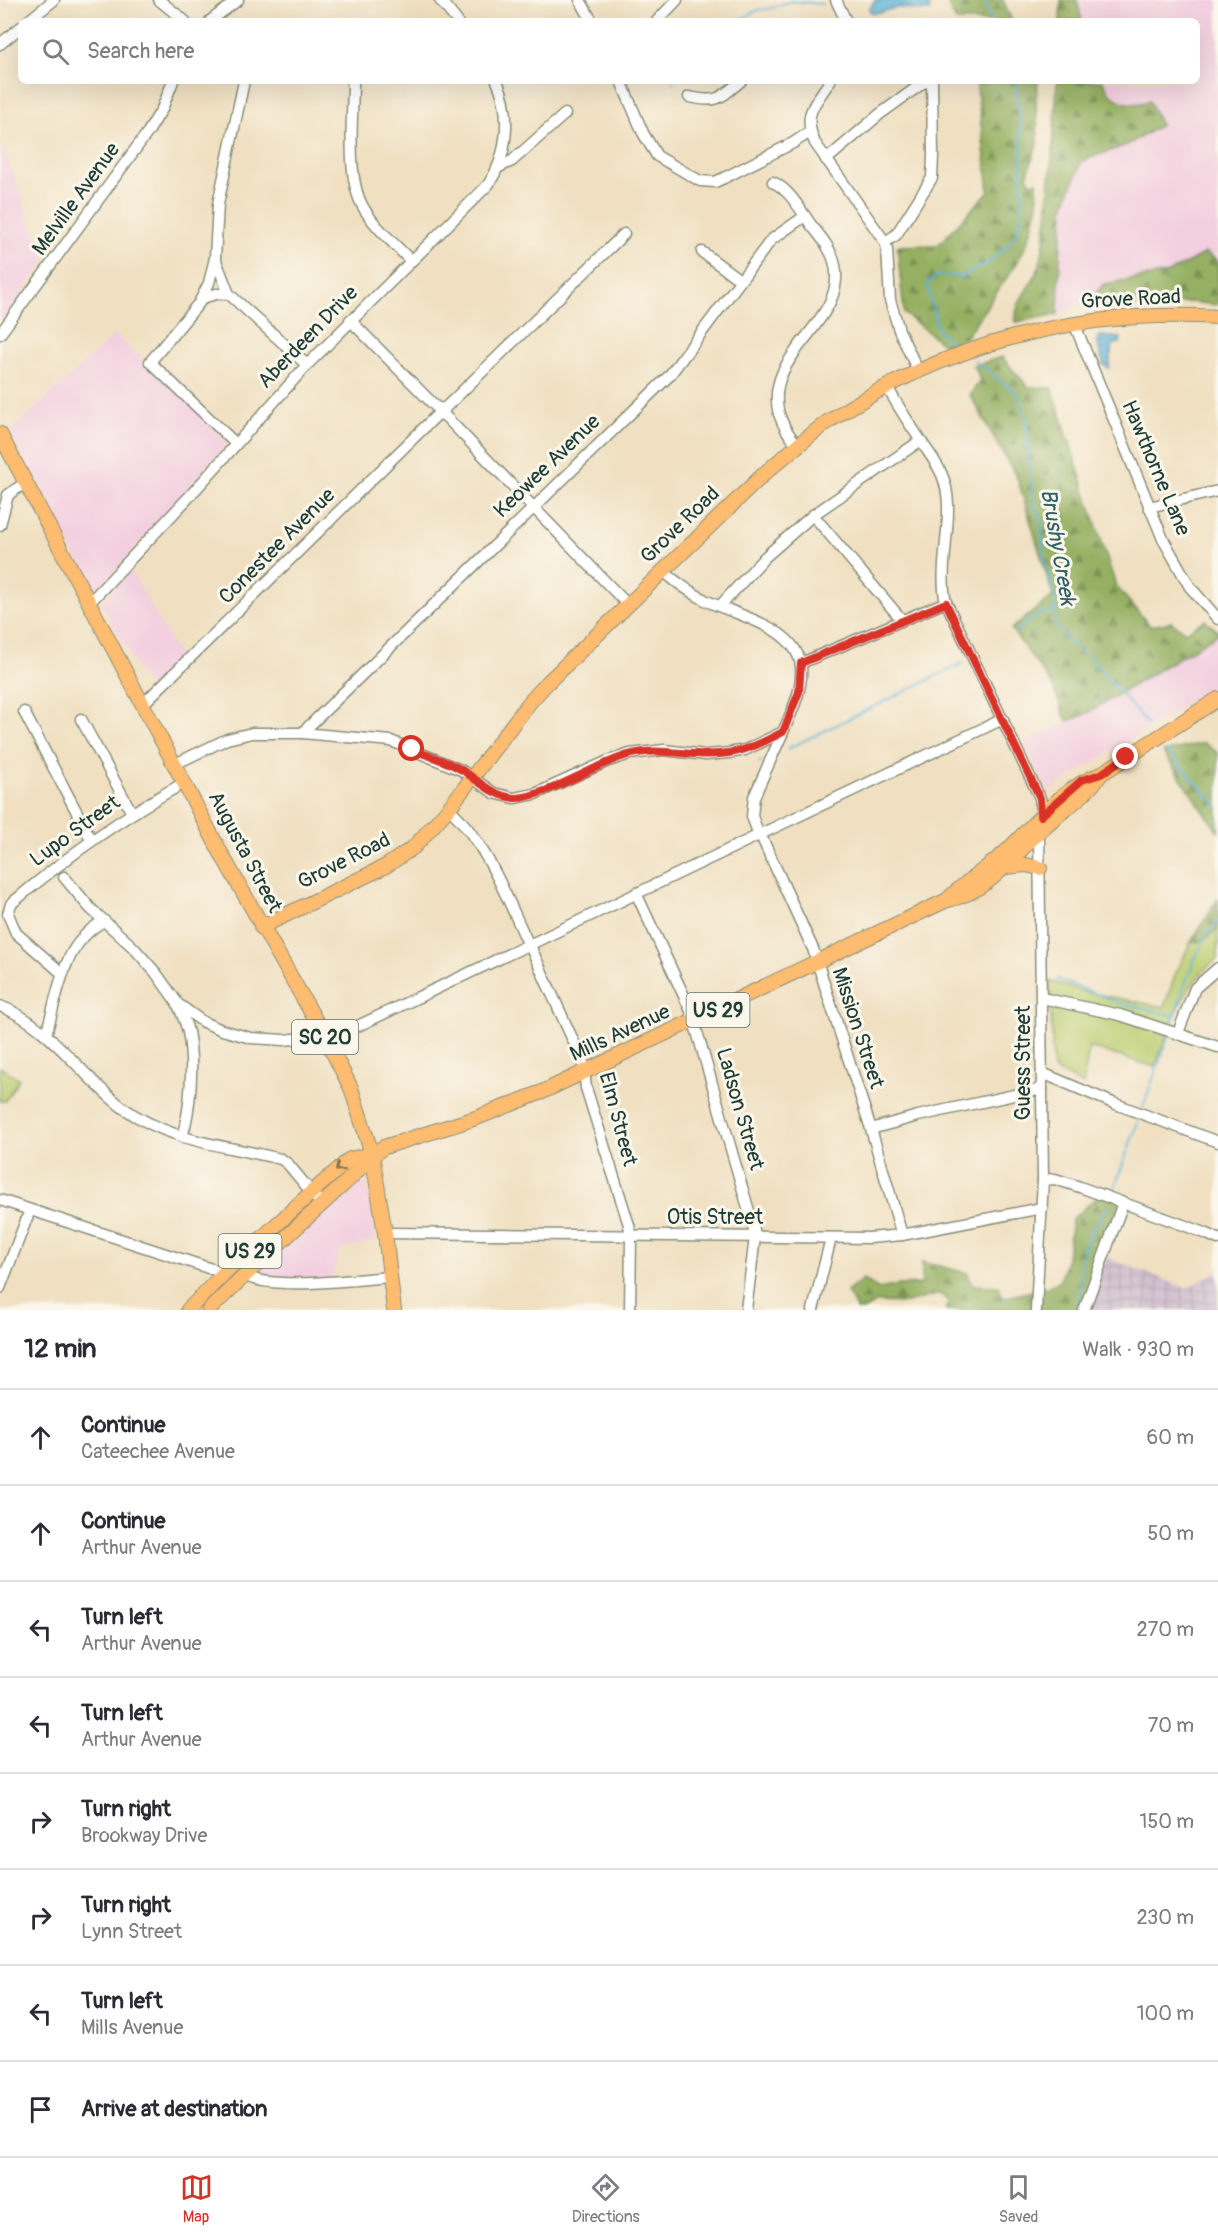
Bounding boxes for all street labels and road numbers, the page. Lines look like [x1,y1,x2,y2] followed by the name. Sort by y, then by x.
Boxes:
[26,137,126,261] street label: Melville Avenue
[252,279,365,394] street label: Aberdeen Drive
[1080,283,1182,315] street label: Grove Road
[1115,396,1197,540] street label: Hawthorne Lane
[488,408,607,524] street label: Keowee Avenue
[635,481,725,569] street label: Grove Road
[213,482,341,610] street label: Conestee Avenue
[202,787,289,918] street label: Augusta Street
[25,789,126,873] street label: Lupo Street
[293,826,395,896] street label: Grove Road
[826,964,890,1093] street label: Mission Street
[686,993,750,1027] road number: US 29
[566,998,675,1068] street label: Mills Avenue
[1010,1005,1037,1121] street label: Guess Street
[292,1020,358,1054] road number: SC 20
[710,1045,770,1174] street label: Ladson Street
[593,1069,644,1169] street label: Elm Street
[667,1204,764,1231] street label: Otis Street
[218,1234,282,1268] road number: US 29

